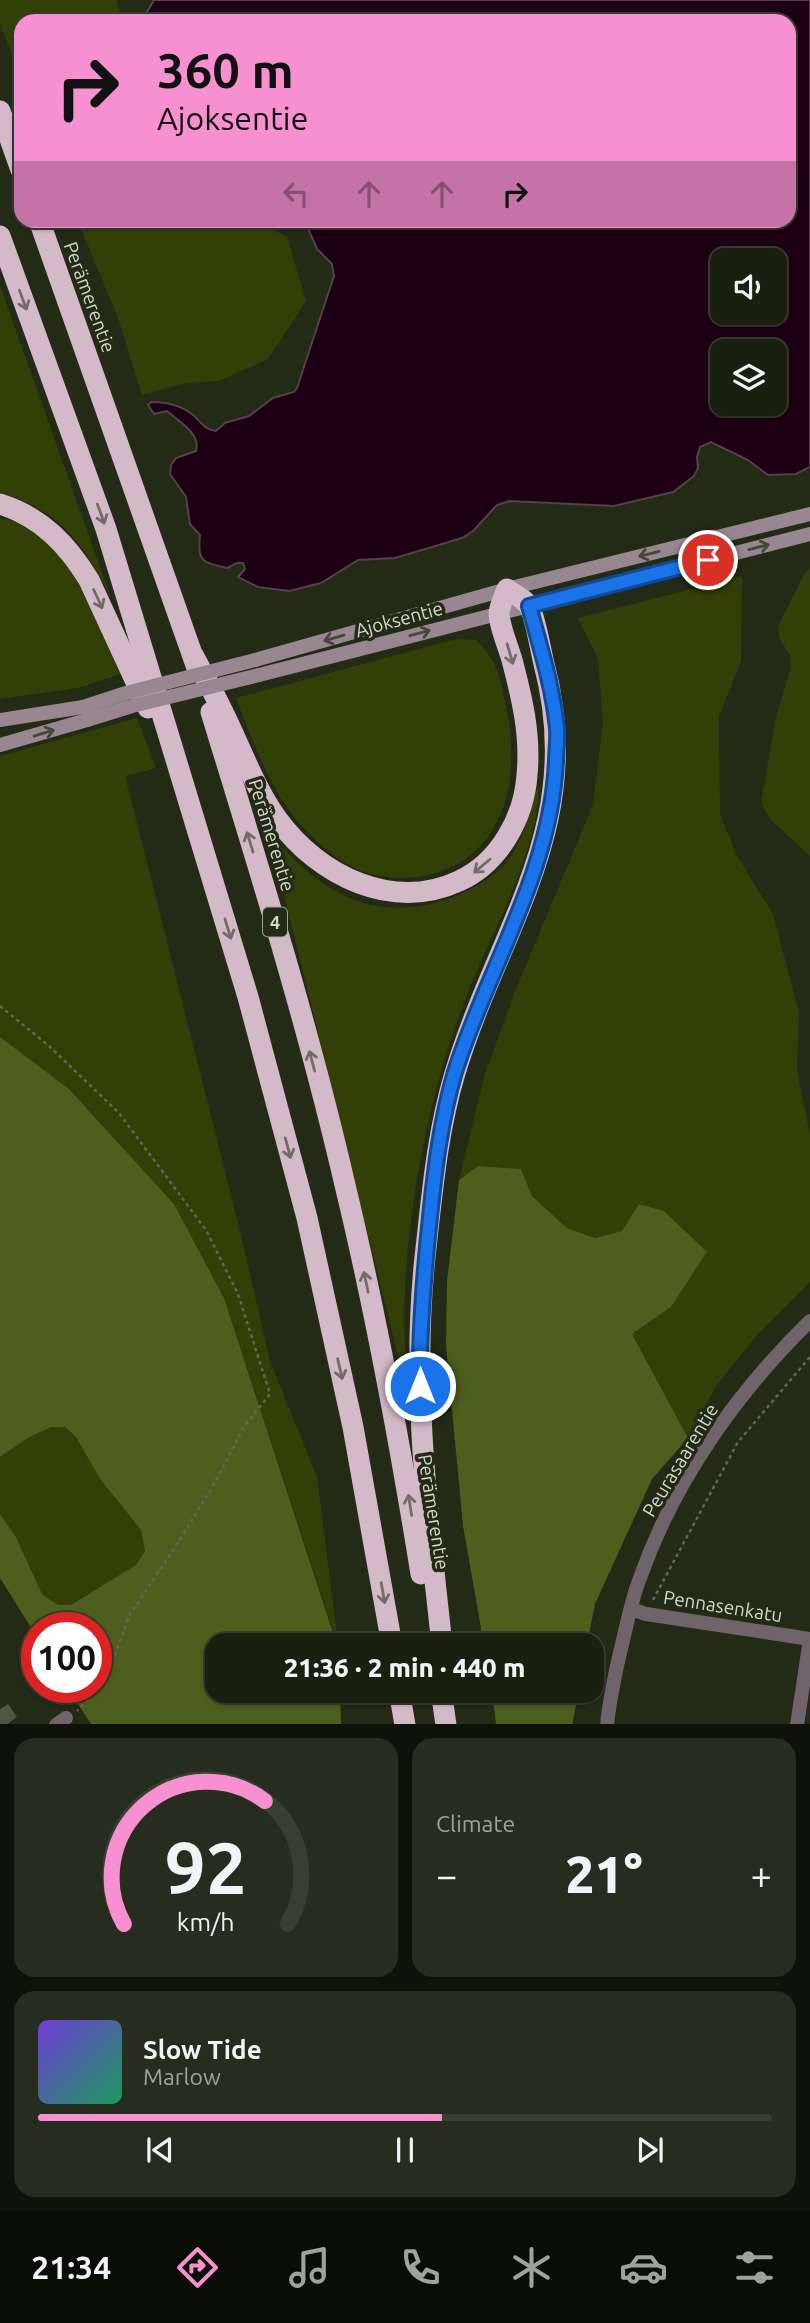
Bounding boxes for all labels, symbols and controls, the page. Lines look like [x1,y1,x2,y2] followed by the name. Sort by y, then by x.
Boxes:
[42,42,133,133] icon: right
[157,42,294,97] text: 360 m
[157,100,308,136] text: Ajoksentie
[277,175,315,213] icon: left
[350,175,388,213] icon: ahead
[423,175,461,213] icon: ahead
[496,175,534,213] icon: right
[60,239,120,355] street label: Perämerentie
[710,248,787,416] map controls
[710,248,787,325] button: sound
[18,289,31,311] one-way arrow
[710,339,787,416] button: layers
[96,503,108,525] one-way arrow
[678,530,738,590] pin
[747,540,770,553] one-way arrow
[689,541,727,579] icon: arrive
[638,548,660,561] one-way arrow
[92,588,105,609] one-way arrow
[353,597,445,641] street label: Ajoksentie
[408,626,430,639] one-way arrow
[323,632,345,645] one-way arrow
[504,642,517,665] one-way arrow
[32,726,54,738] one-way arrow
[244,776,300,894] street label: Perämerentie
[243,831,256,853] one-way arrow
[473,858,491,874] one-way arrow
[263,908,287,937] road number: 4
[222,917,235,939] one-way arrow
[305,1050,318,1073] one-way arrow
[282,1136,295,1159] one-way arrow
[358,1271,372,1294] one-way arrow
[383,1349,457,1423] position arrow
[334,1357,348,1380] one-way arrow
[638,1399,722,1521] street label: Peurasaarentie
[414,1453,454,1571] street label: Perämerentie
[403,1494,416,1517] one-way arrow
[376,1581,390,1604] one-way arrow
[662,1586,784,1626] street label: Pennasenkatu
[21,1612,112,1703] speed limit sign: 100
[284,1653,525,1682] text: 21:36 · 2 min · 440 m
[436,1811,515,1836] text: Climate
[165,1826,247,1908] text: 92
[565,1845,643,1903] text: 21°
[436,1854,457,1896] text: −
[751,1854,772,1896] text: +
[177,1907,235,1935] text: km/h
[143,2035,262,2064] text: Slow Tide
[143,2064,221,2089] text: Marlow
[141,2131,179,2169] icon: previous
[386,2131,424,2169] icon: pause
[631,2131,669,2169] icon: next
[173,2243,222,2292] icon: directions
[285,2243,334,2292] icon: music
[396,2243,445,2292] icon: phone
[507,2243,556,2292] icon: climate
[619,2243,668,2292] icon: car
[730,2243,779,2292] icon: filters
[31,2249,111,2285] text: 21:34

